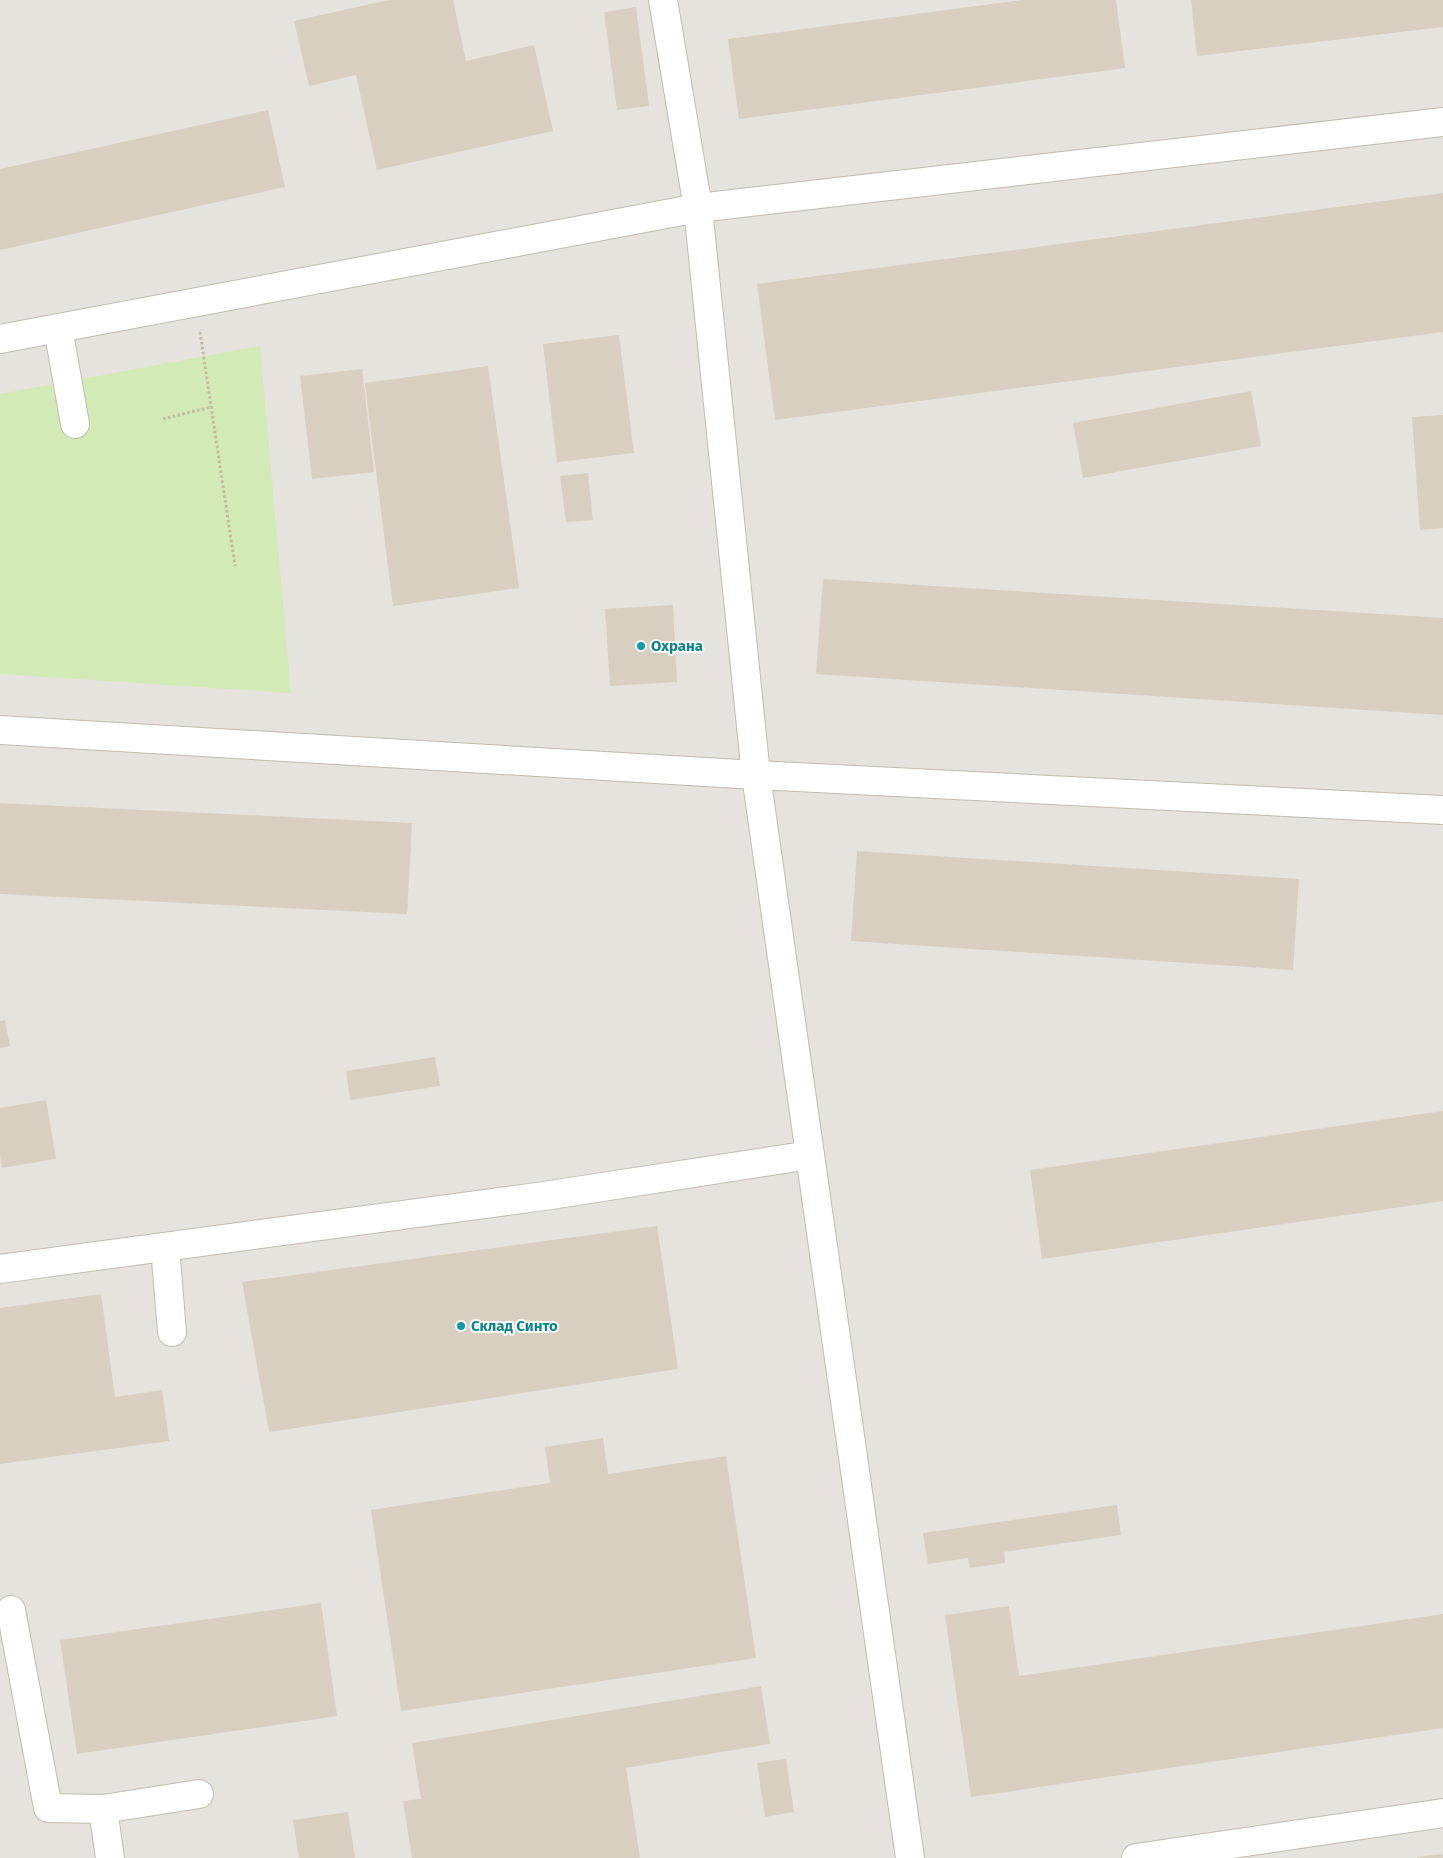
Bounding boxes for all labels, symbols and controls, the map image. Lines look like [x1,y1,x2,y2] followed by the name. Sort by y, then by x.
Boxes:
[651,637,703,655] place label: Охрана
[635,640,647,652] marker: Охрана
[471,1317,558,1335] place label: Склад Синто
[455,1320,467,1332] marker: Склад Синто

